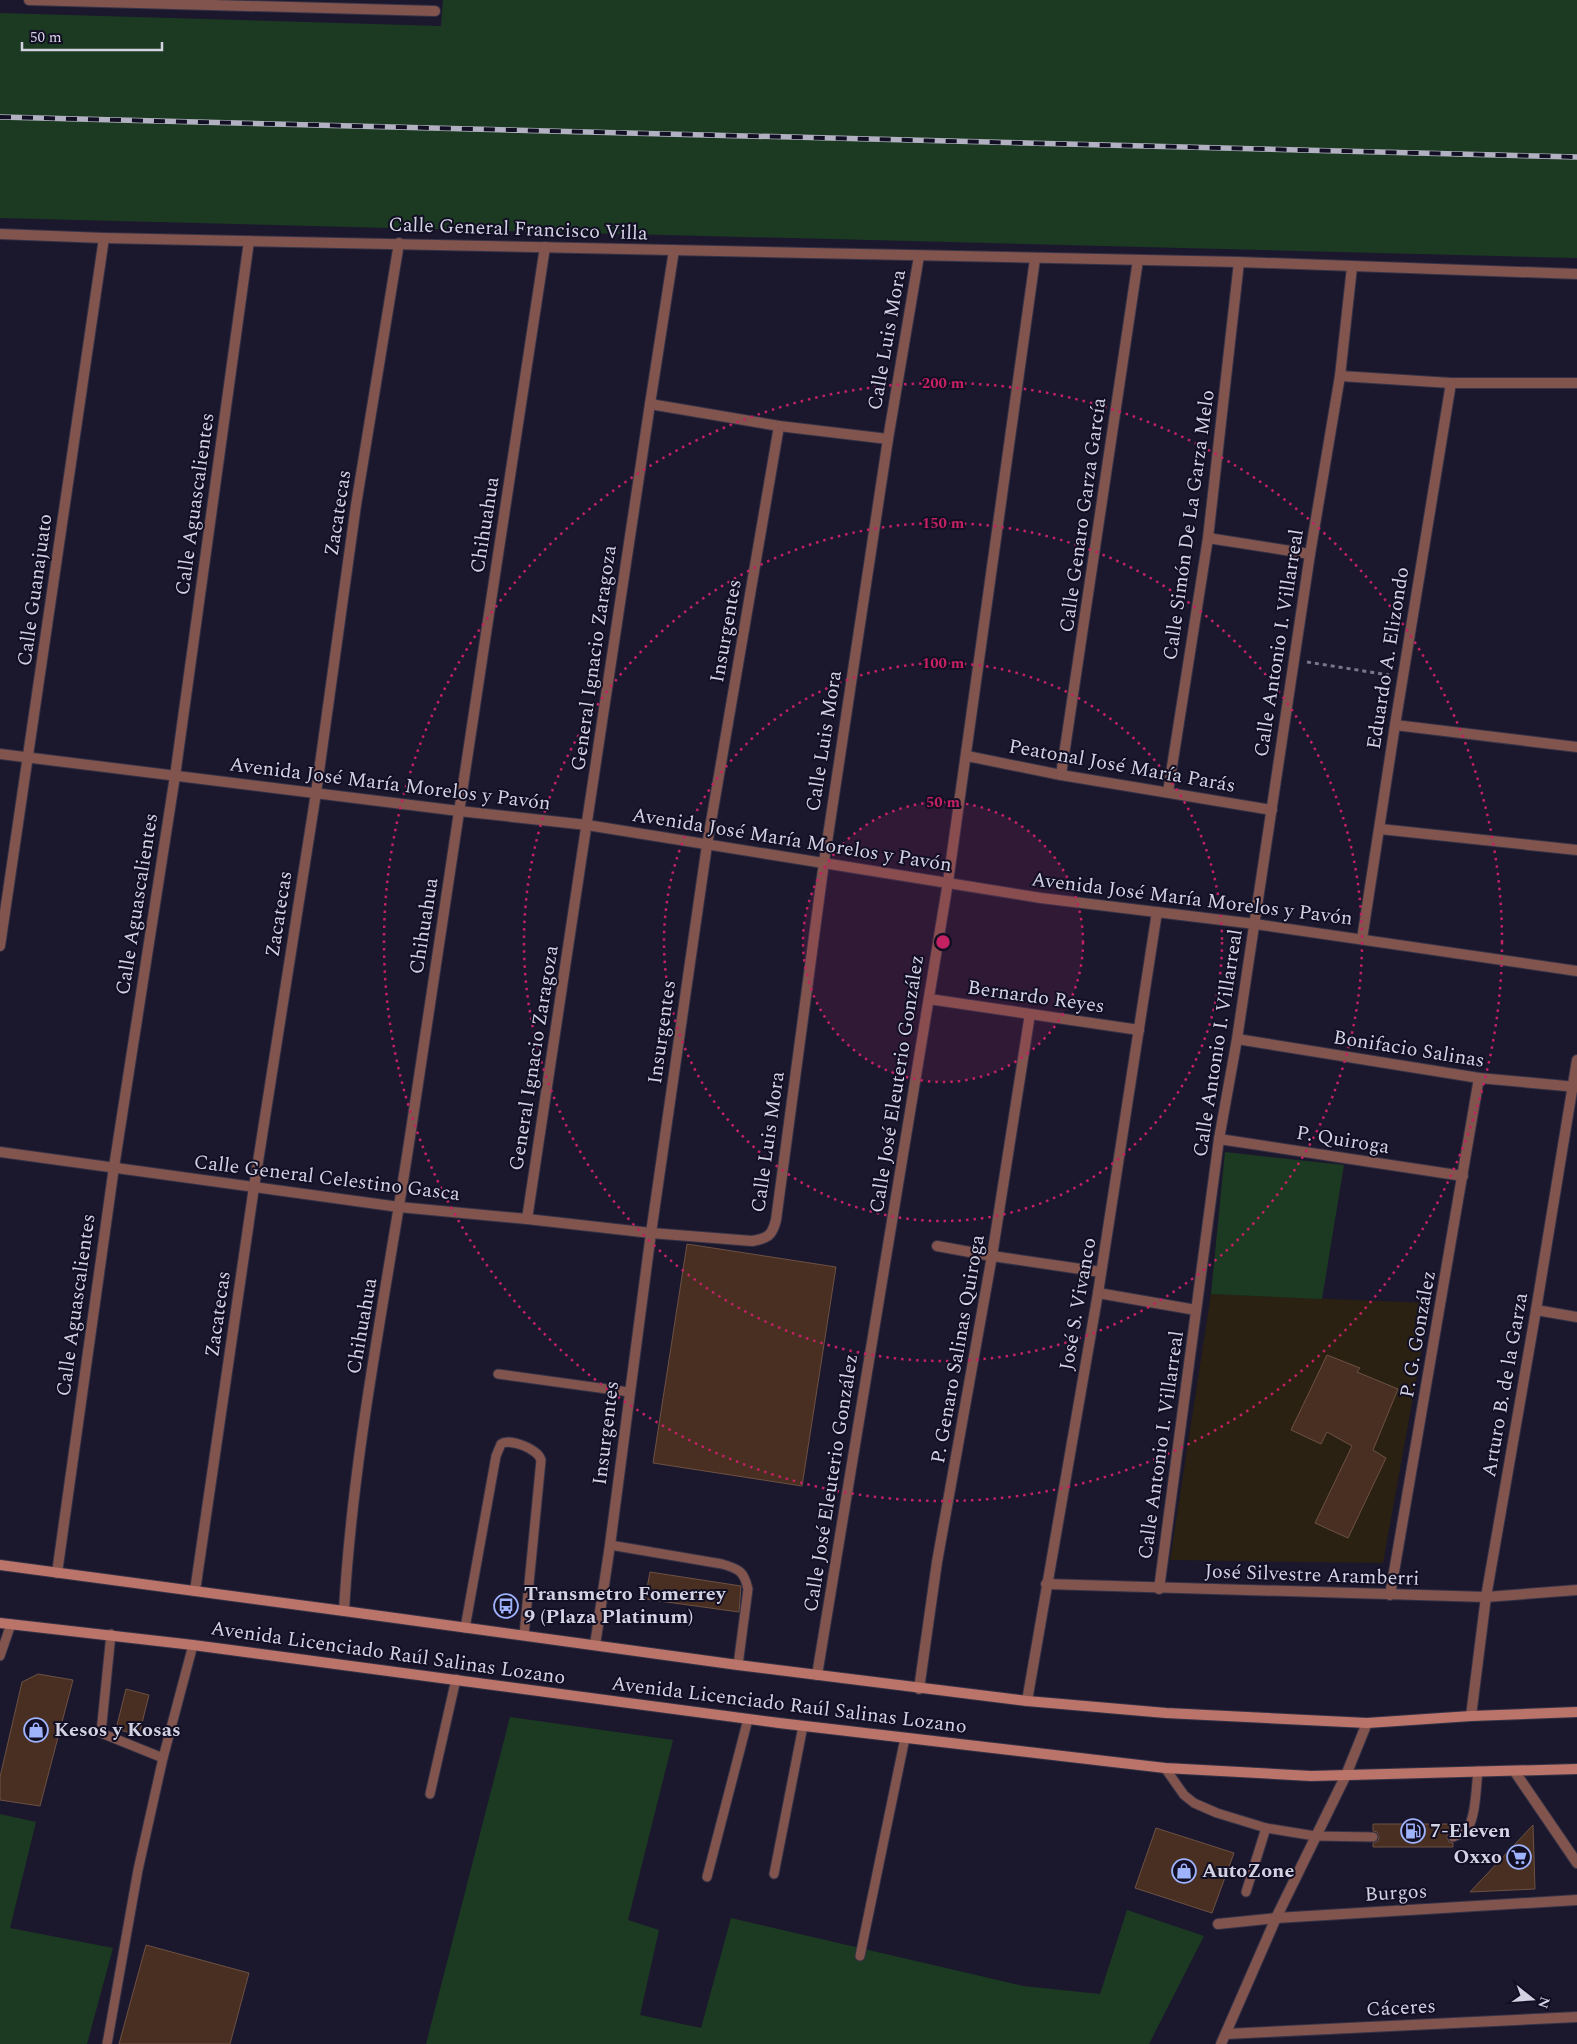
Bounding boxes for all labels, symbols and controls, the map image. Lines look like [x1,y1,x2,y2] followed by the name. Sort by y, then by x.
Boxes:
[22,20,162,52] scale bar
[30,26,62,49] text: 50 m
[388,209,648,249] street label: Calle General Francisco Villa
[860,267,914,413] street label: Calle Luis Mora
[922,372,965,395] text: 200 m
[1155,388,1223,662] street label: Calle Simón De La Garza Melo
[1052,395,1114,634] street label: Calle Genaro Garza García
[167,411,223,597] street label: Calle Aguascalientes
[316,468,360,558] street label: Zacatecas
[463,474,507,575] street label: Chihuahua
[9,512,61,668] street label: Calle Guanajuato
[922,512,965,535] text: 150 m
[1246,527,1312,759] street label: Calle Antonio I. Villarreal
[563,543,625,773] street label: General Ignacio Zaragoza
[1359,565,1417,751] street label: Eduardo A. Elizondo
[702,577,750,685] street label: Insurgentes
[922,652,965,675] text: 100 m
[798,668,850,814] street label: Calle Luis Mora
[1006,731,1238,801] street label: Peatonal José María Parás
[228,749,552,819] street label: Avenida José María Morelos y Pavón
[926,791,961,814] text: 50 m
[630,800,954,880] street label: Avenida José María Morelos y Pavón
[108,811,166,997] street label: Calle Aguascalientes
[1030,864,1354,934] street label: Avenida José María Morelos y Pavón
[257,869,301,959] street label: Zacatecas
[402,875,446,976] street label: Chihuahua
[1185,927,1251,1159] street label: Calle Antonio I. Villarreal
[934,933,952,951] centre of rings
[501,943,567,1173] street label: General Ignacio Zaragoza
[862,953,932,1215] street label: Calle José Eleuterio González
[966,973,1106,1021] street label: Bernardo Reyes
[640,978,684,1086] street label: Insurgentes
[1331,1022,1487,1076] street label: Bonifacio Salinas
[743,1069,793,1215] street label: Calle Luis Mora
[1294,1118,1392,1162] street label: P. Quiroga
[192,1147,462,1209] street label: Calle General Celestino Gasca
[48,1212,104,1398] street label: Calle Aguascalientes
[923,1232,993,1466] street label: P. Genaro Salinas Quiroga
[1052,1235,1104,1373] street label: José S. Vivanco
[1392,1268,1444,1400] street label: P. G. González
[197,1269,239,1359] street label: Zacatecas
[339,1275,385,1377] street label: Chihuahua
[1474,1290,1536,1480] street label: Arturo B. de la Garza
[1130,1329,1192,1561] street label: Calle Antonio I. Villarreal
[796,1352,866,1614] street label: Calle José Eleuterio González
[585,1379,627,1487] street label: Insurgentes
[1204,1556,1420,1594] street label: José Silvestre Aramberri
[524,1579,727,1632] place label: Transmetro Fomerrey 9 (Plaza Platinum)
[493,1593,519,1619] bus stop icon: Transmetro Fomerrey 9 (Plaza Platinum)
[209,1613,567,1693] street label: Avenida Licenciado Raúl Salinas Lozano
[610,1668,968,1742] street label: Avenida Licenciado Raúl Salinas Lozano
[54,1715,181,1745] place label: Kesos y Kosas
[23,1717,49,1743] shop icon: Kesos y Kosas
[1430,1816,1511,1846] place label: 7-Eleven
[1400,1818,1426,1844] fuel station icon: 7-Eleven
[1454,1842,1502,1872] place label: Oxxo
[1506,1844,1532,1870] supermarket icon: Oxxo
[1202,1856,1294,1886] place label: AutoZone
[1171,1858,1197,1884] shop icon: AutoZone
[1364,1876,1428,1910] street label: Burgos
[1507,1974,1557,2024] north arrow
[1365,1991,1437,2025] street label: Cáceres
[1532,1994,1556,2011] text: N

